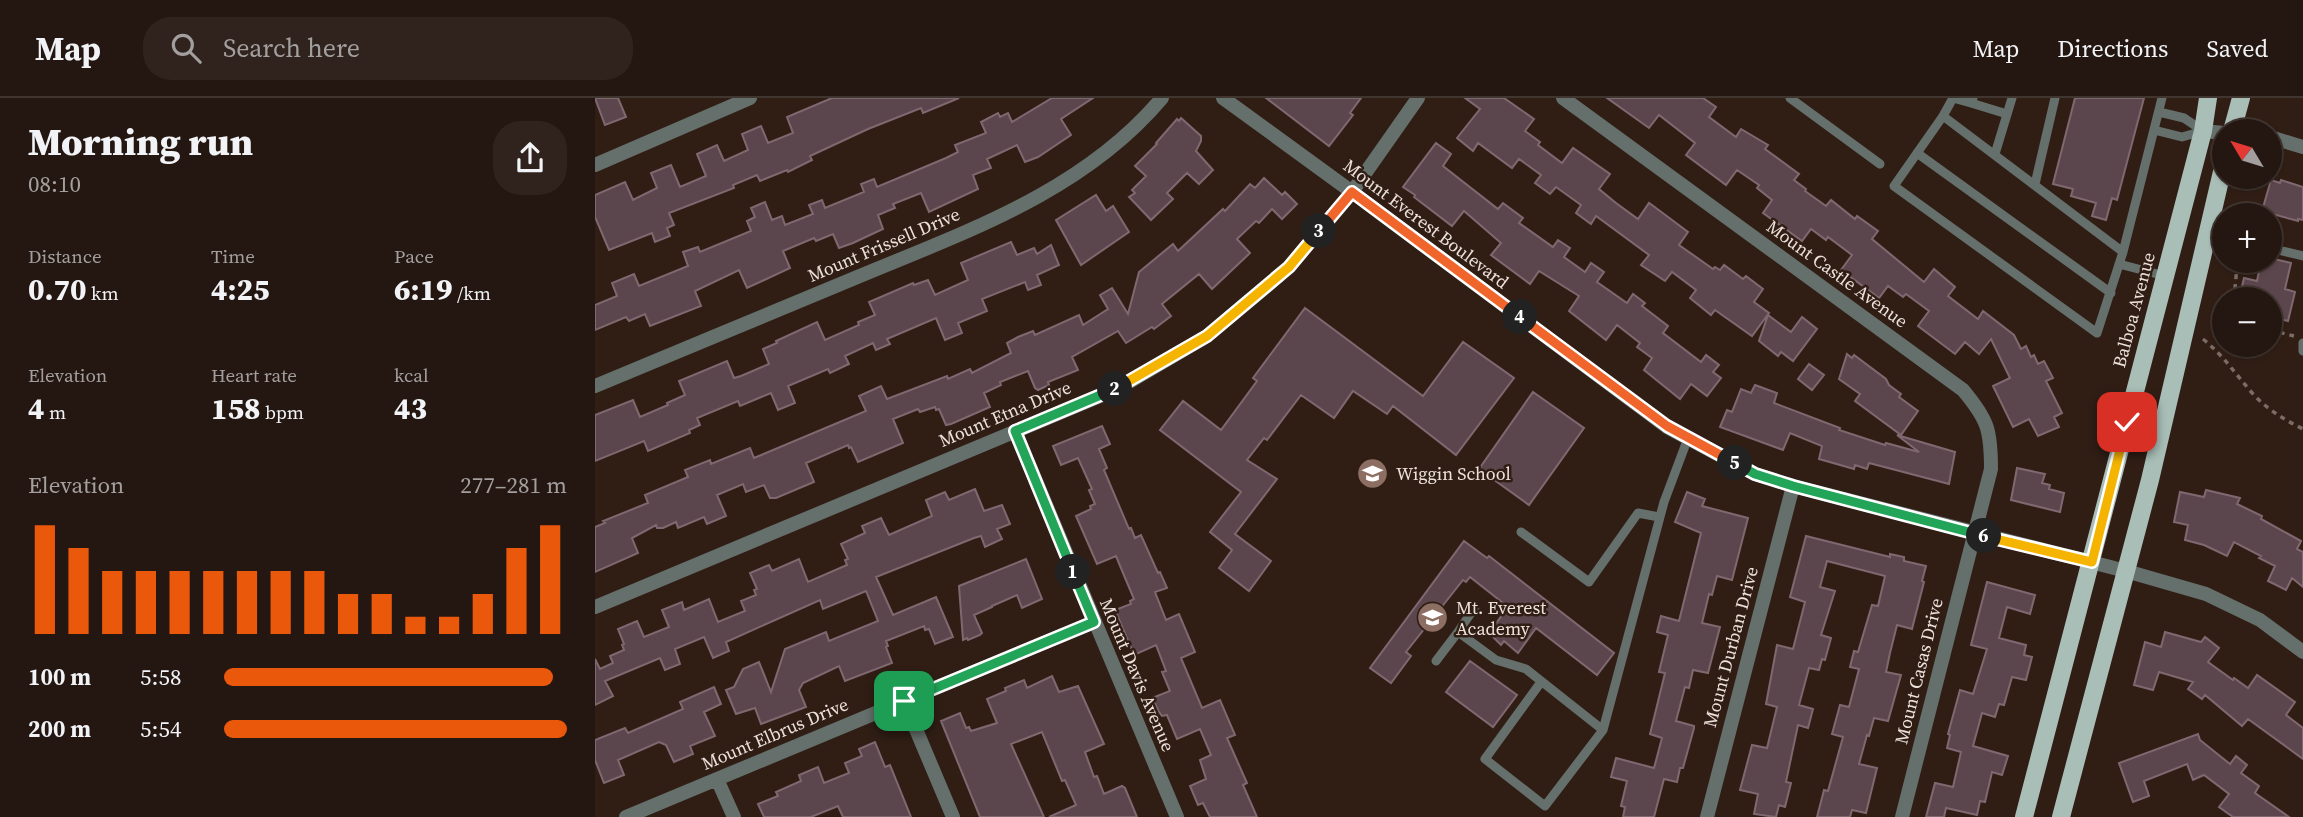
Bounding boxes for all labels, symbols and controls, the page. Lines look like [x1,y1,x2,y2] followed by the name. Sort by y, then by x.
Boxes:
[143,17,633,80] search box
[35,26,101,71] text: Map
[167,29,205,67] icon: search
[223,30,360,66] text: Search here
[1972,32,2019,65] text: Map
[2057,32,2168,65] text: Directions
[2206,32,2268,65] text: Saved
[28,116,253,168] text: Morning run
[2212,119,2282,189] north arrow
[2212,119,2282,357] map controls
[493,121,567,195] button: share
[1338,153,1514,294] street label: Mount Everest Boulevard
[28,168,81,200] text: 08:10
[804,201,964,288] street label: Mount Frissell Drive
[2212,203,2282,273] button: +
[1301,214,1337,248] pin: 3
[1762,214,1913,333] street label: Mount Castle Avenue
[1313,217,1324,243] text: 3
[28,243,102,269] text: Distance
[211,243,255,269] text: Time
[394,243,434,269] text: Pace
[2106,249,2161,370] street label: Balboa Avenue
[28,269,87,310] text: 0.70
[211,269,270,310] text: 4:25
[394,269,453,310] text: 6:19
[87,280,119,306] text: km
[453,280,491,306] text: /km
[2212,287,2282,357] button: −
[1503,300,1537,334] pin: 4
[1514,303,1525,329] text: 4
[28,362,107,388] text: Elevation
[211,362,297,388] text: Heart rate
[394,362,429,388] text: kcal
[1098,372,1133,406] pin: 2
[935,374,1075,453] street label: Mount Etna Drive
[1109,375,1120,401] text: 2
[28,388,45,429] text: 4
[211,388,261,429] text: 158
[394,388,427,429] text: 43
[2097,392,2157,452] pin
[45,399,66,425] text: m
[261,399,304,425] text: bpm
[2108,403,2146,441] icon: check
[1717,446,1753,480] pin: 5
[1729,449,1740,475] text: 5
[1356,457,1390,491] school or university icon: Wiggin School
[1396,461,1511,486] place label: Wiggin School
[28,469,124,501] text: Elevation
[460,469,567,501] text: 277–281 m
[1967,518,2001,554] pin: 6
[1978,522,1989,548] text: 6
[1056,554,1091,589] pin: 1
[1067,558,1078,584] text: 1
[1697,564,1764,730] street label: Mount Durban Drive
[1094,594,1181,755] street label: Mount Davis Avenue
[1456,595,1546,641] place label: Mt. Everest Academy
[1888,595,1949,747] street label: Mount Casas Drive
[1416,601,1450,635] school or university icon: Mt. Everest Academy
[28,661,91,693] text: 100 m
[140,661,181,693] text: 5:58
[874,671,934,731] pin
[885,682,923,720] icon: arrive
[698,691,852,776] street label: Mount Elbrus Drive
[28,713,91,745] text: 200 m
[140,713,181,745] text: 5:54

